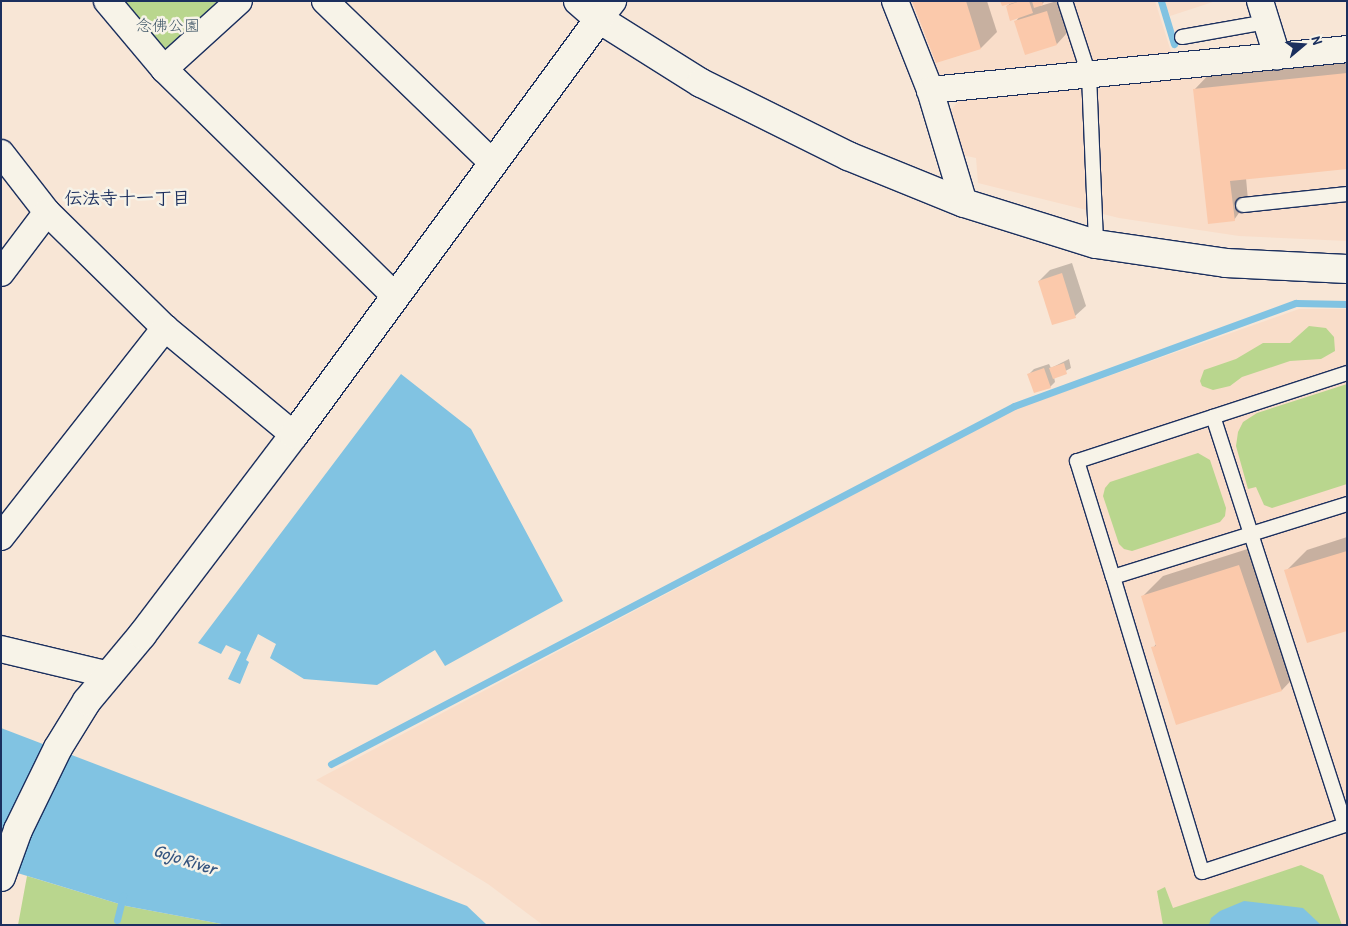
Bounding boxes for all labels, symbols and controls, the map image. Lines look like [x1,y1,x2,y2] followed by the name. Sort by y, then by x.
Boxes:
[136,15,200,35] park label: 念佛公園
[1278,20,1328,70] north arrow
[1308,34,1328,47] text: N
[64,187,190,209] district label: 伝法寺十一丁目
[151,840,219,880] water label: Gojo River

